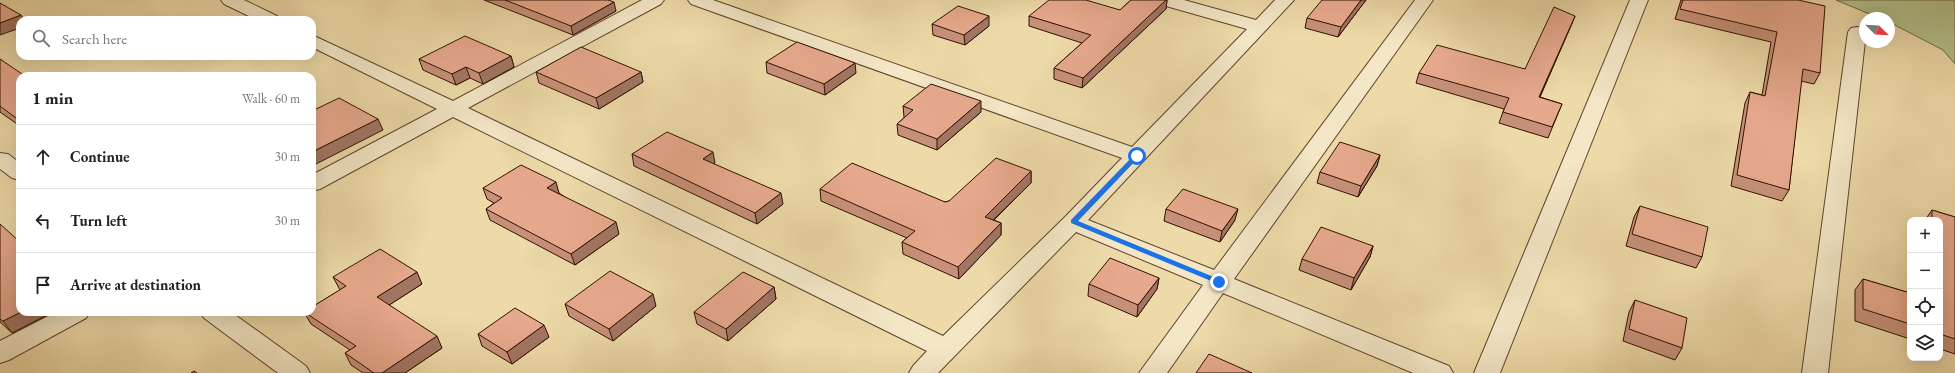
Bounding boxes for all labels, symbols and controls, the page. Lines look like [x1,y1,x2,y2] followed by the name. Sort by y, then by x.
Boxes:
[1859,12,1895,48] north arrow
[16,16,316,60] search box
[30,27,52,49] icon: search
[62,29,127,48] text: Search here
[32,87,73,109] text: 1 min
[242,90,300,107] text: Walk · 60 m
[32,146,54,168] icon: ahead
[70,147,130,166] text: Continue
[1128,147,1146,165] route start
[275,148,300,165] text: 30 m
[32,210,54,232] icon: left
[70,211,127,230] text: Turn left
[275,212,300,229] text: 30 m
[1907,217,1943,361] map controls
[1907,217,1943,253] button: +
[1907,253,1943,289] button: −
[1210,273,1228,291] route end
[32,274,54,296] icon: arrive
[70,275,201,294] text: Arrive at destination
[1907,289,1943,325] button: locate
[1907,325,1943,361] button: layers

